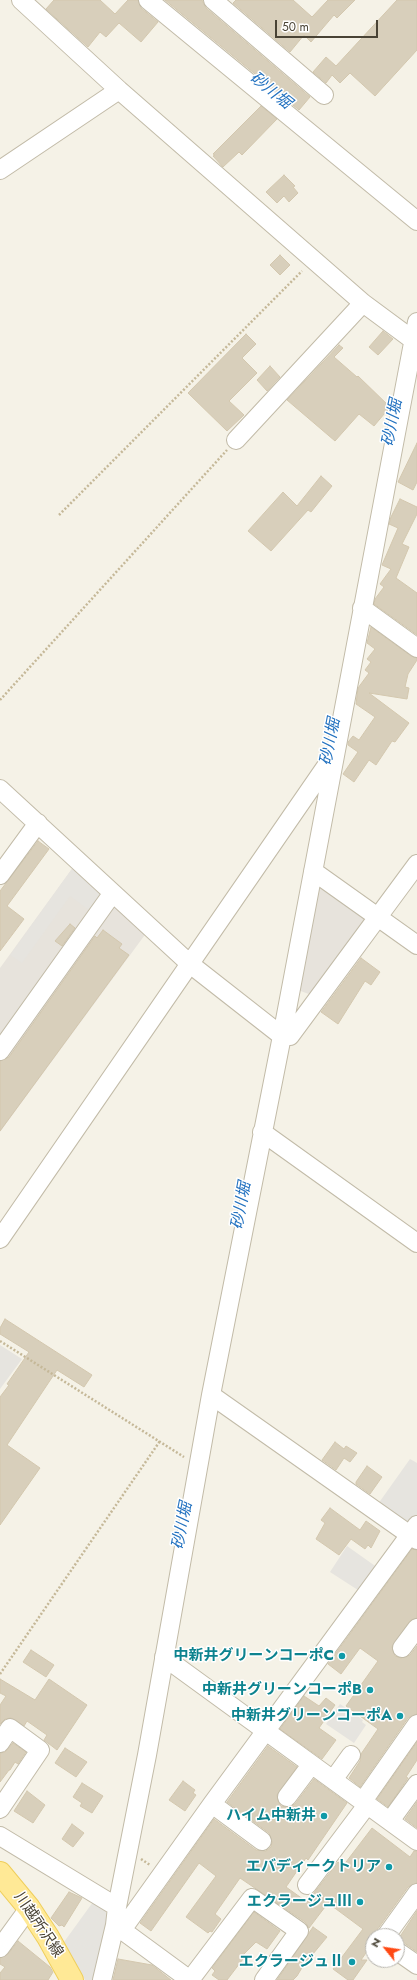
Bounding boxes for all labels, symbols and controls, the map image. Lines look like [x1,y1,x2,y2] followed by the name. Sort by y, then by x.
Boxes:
[277,12,380,38] scale bar
[282,18,309,36] text: 50 m
[245,68,295,114] water label: 砂川堀
[379,398,407,448] water label: 砂川堀
[317,717,345,767] water label: 砂川堀
[228,1181,256,1231] water label: 砂川堀
[169,1501,197,1551] water label: 砂川堀
[173,1647,334,1665] place label: 中新井グリーンコーポC
[337,1651,347,1661] marker: 中新井グリーンコーポC
[202,1681,362,1699] place label: 中新井グリーンコーポB
[365,1685,375,1695] marker: 中新井グリーンコーポB
[231,1707,392,1725] place label: 中新井グリーンコーポA
[395,1711,405,1721] marker: 中新井グリーンコーポA
[226,1807,316,1825] place label: ハイム中新井
[319,1811,329,1821] marker: ハイム中新井
[246,1858,381,1876] place label: エバディークトリア
[384,1862,394,1872] marker: エバディークトリア
[10,1889,66,1961] street label: 川越所沢線
[247,1893,352,1911] place label: エクラージュⅢ
[355,1897,365,1907] marker: エクラージュⅢ
[365,1928,405,1968] north arrow
[366,1935,385,1950] text: N
[239,1953,344,1971] place label: エクラージュⅡ
[347,1957,357,1967] marker: エクラージュⅡ

